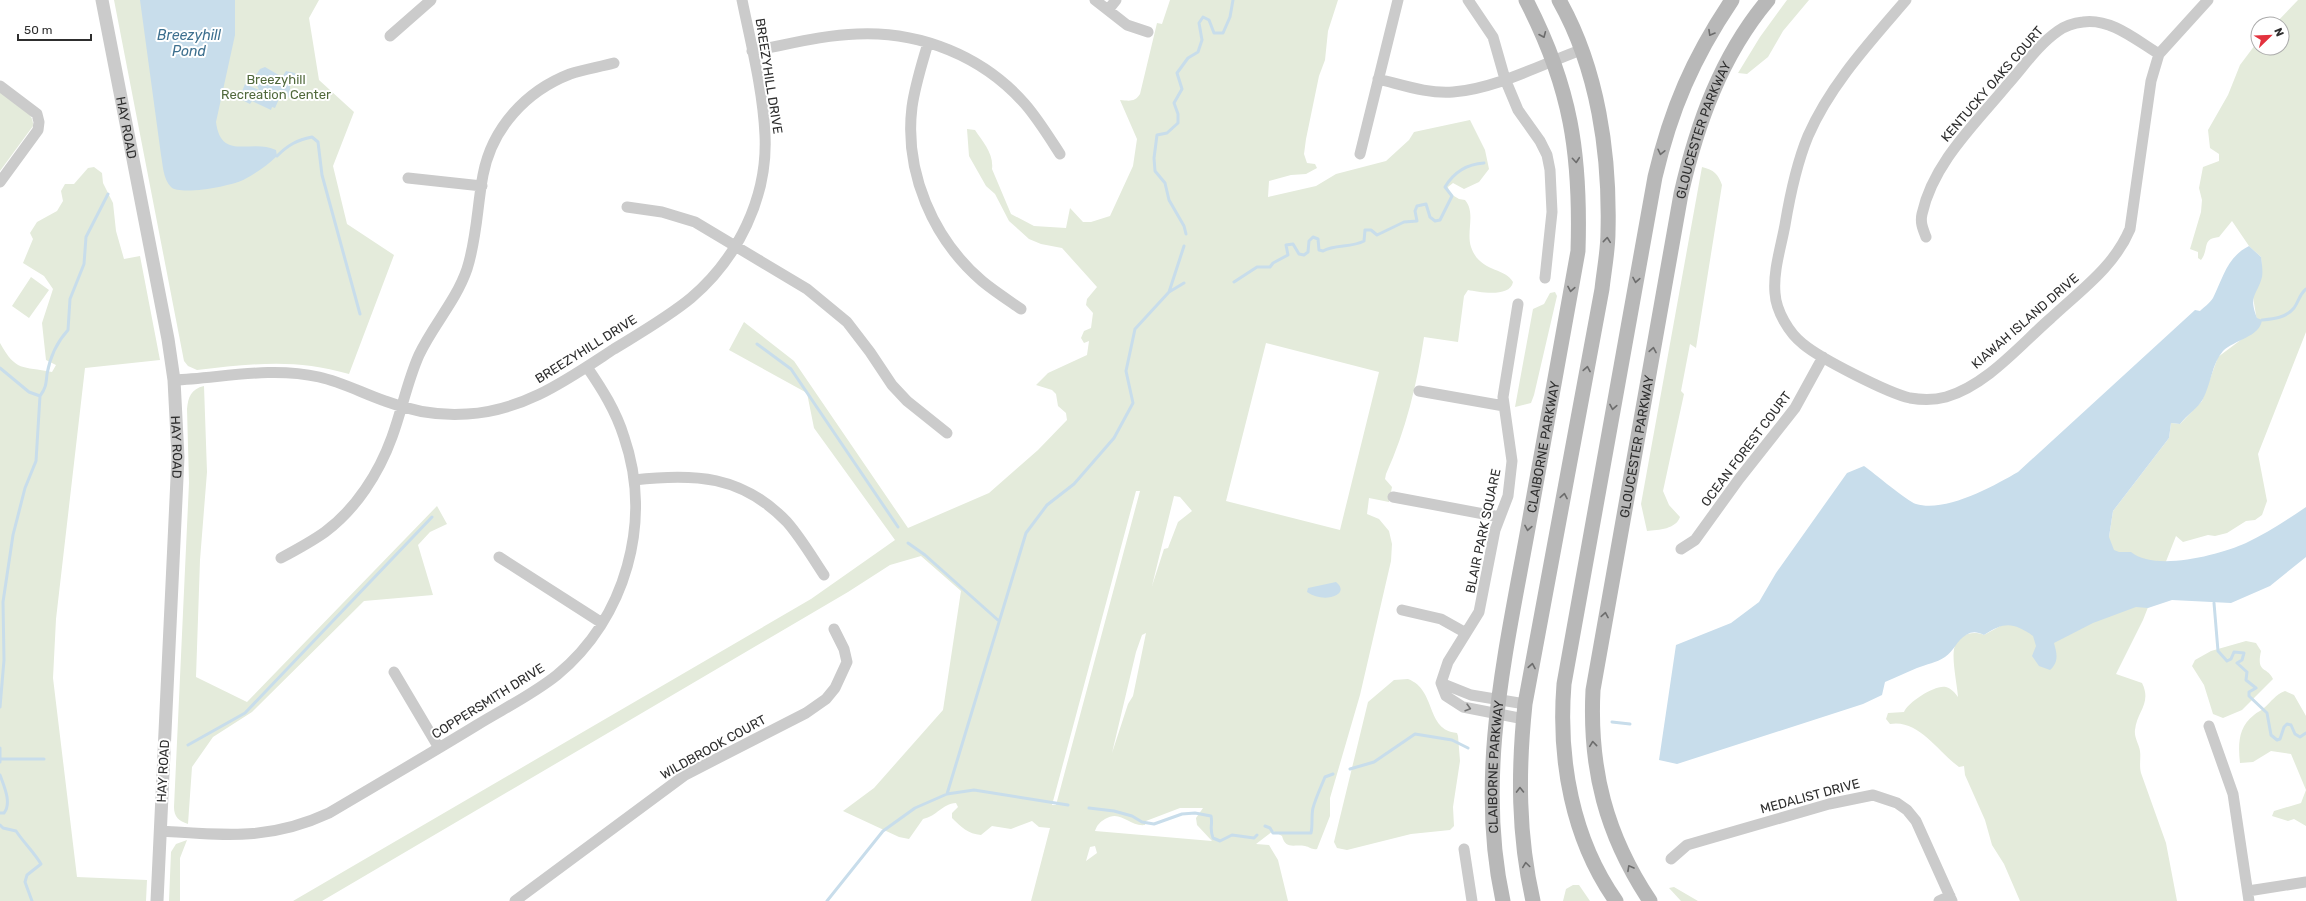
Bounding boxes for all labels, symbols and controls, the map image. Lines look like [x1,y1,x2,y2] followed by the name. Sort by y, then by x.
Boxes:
[18,16,91,42] scale bar
[2250,16,2290,56] north arrow
[752,17,786,135] street label: BREEZYHILL DRIVE
[24,23,52,37] text: 50 m
[1938,23,2046,145] street label: KENTUCKY OAKS COURT
[2271,26,2286,39] text: N
[157,27,222,60] water label: Breezyhill Pond
[1708,28,1715,36] one-way arrow
[1539,31,1547,38] one-way arrow
[1673,58,1734,200] street label: GLOUCESTER PARKWAY
[221,72,331,102] park label: Breezyhill Recreation Center
[113,95,140,160] street label: HAY ROAD
[1657,149,1665,155] one-way arrow
[1571,157,1580,163] one-way arrow
[1603,237,1612,243] one-way arrow
[1968,270,2082,372] street label: KIAWAH ISLAND DRIVE
[1632,276,1641,283] one-way arrow
[1567,286,1576,292] one-way arrow
[532,312,640,386] street label: BREEZYHILL DRIVE
[1649,346,1657,353] one-way arrow
[1583,365,1591,372] one-way arrow
[1616,373,1656,519] street label: GLOUCESTER PARKWAY
[1523,379,1562,514] street label: CLAIBORNE PARKWAY
[1698,388,1794,509] street label: OCEAN FOREST COURT
[1609,404,1617,411] one-way arrow
[168,415,186,479] street label: HAY ROAD
[1462,467,1504,595] street label: BLAIR PARK SQUARE
[1559,493,1567,500] one-way arrow
[1524,524,1533,531] one-way arrow
[1601,612,1609,618] one-way arrow
[429,660,547,742] street label: COPPERSMITH DRIVE
[1528,662,1536,669] one-way arrow
[1485,699,1506,834] street label: CLAIBORNE PARKWAY
[1464,703,1471,712] one-way arrow
[658,712,769,782] street label: WILDBROOK COURT
[154,739,172,803] street label: HAY ROAD
[1589,741,1598,747] one-way arrow
[1759,775,1861,816] street label: MEDALIST DRIVE
[1516,787,1524,793] one-way arrow
[1522,862,1531,868] one-way arrow
[1627,865,1634,872] one-way arrow

